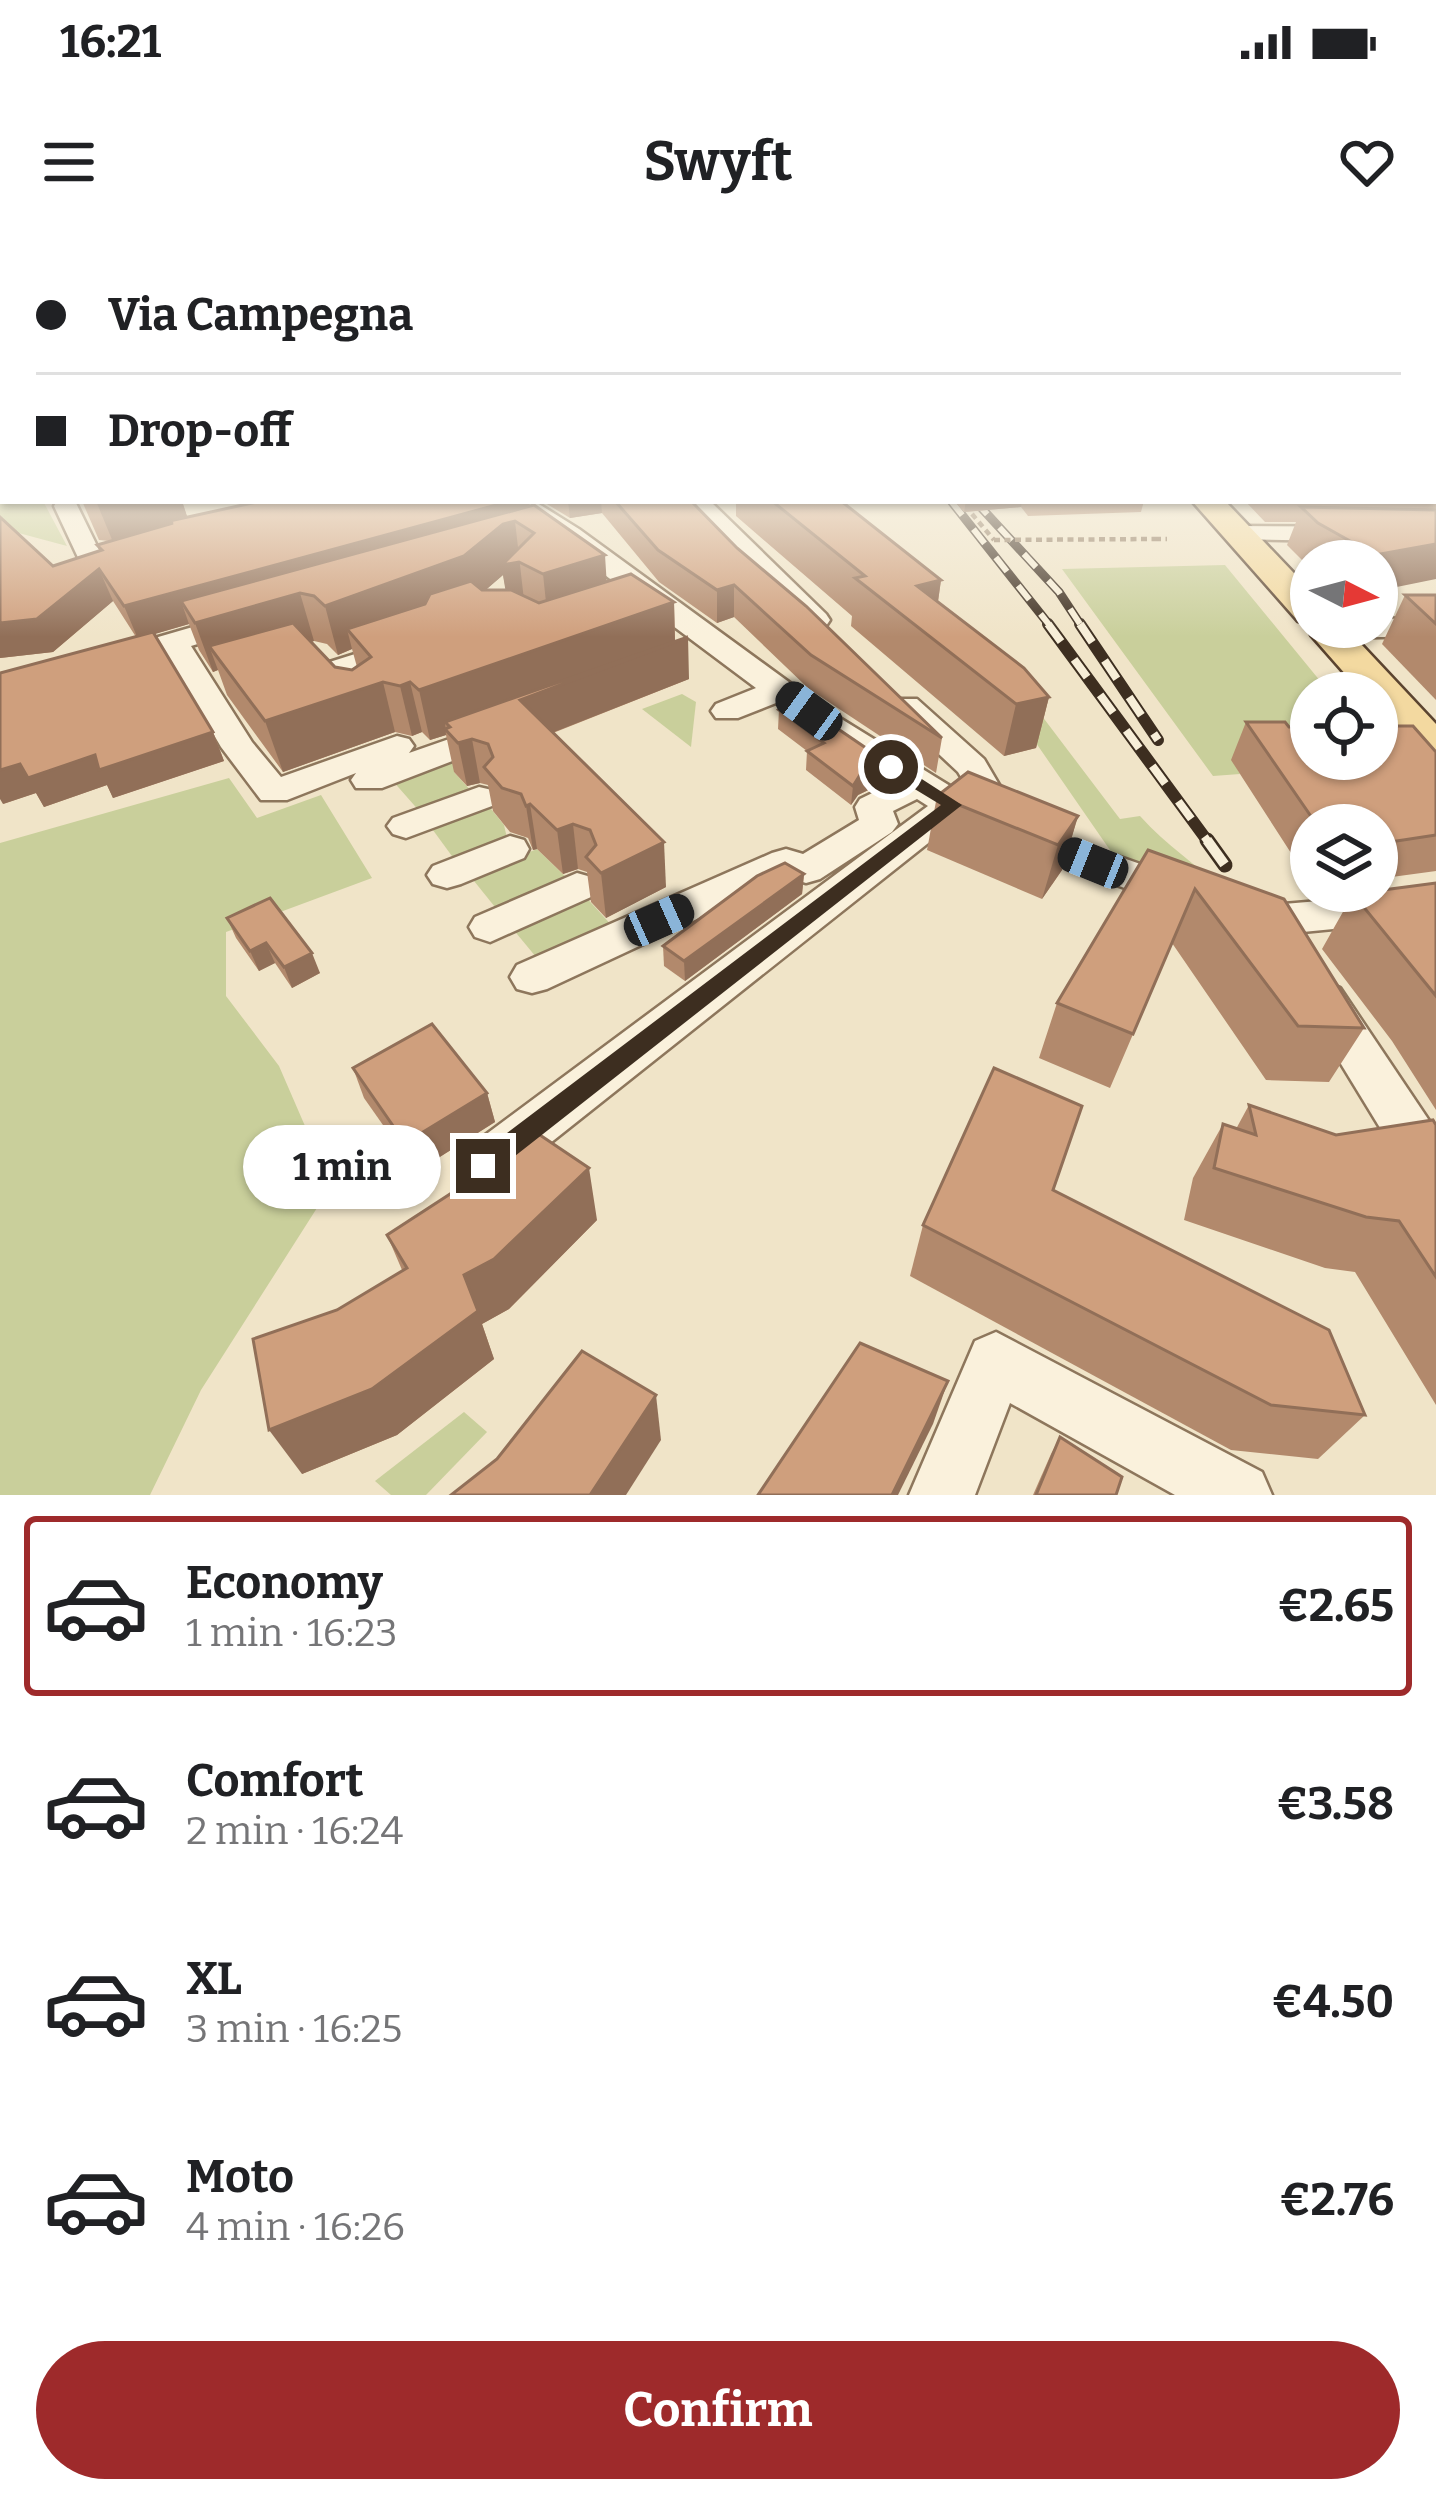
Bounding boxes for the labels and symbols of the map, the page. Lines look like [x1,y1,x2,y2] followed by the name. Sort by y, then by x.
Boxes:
[1290,540,1398,648] north arrow
[769,675,849,747] car
[864,740,918,794] route start
[1053,833,1133,893] car
[619,889,699,951] car
[243,1124,441,1208] callout: 1 min
[456,1139,510,1193] route end

